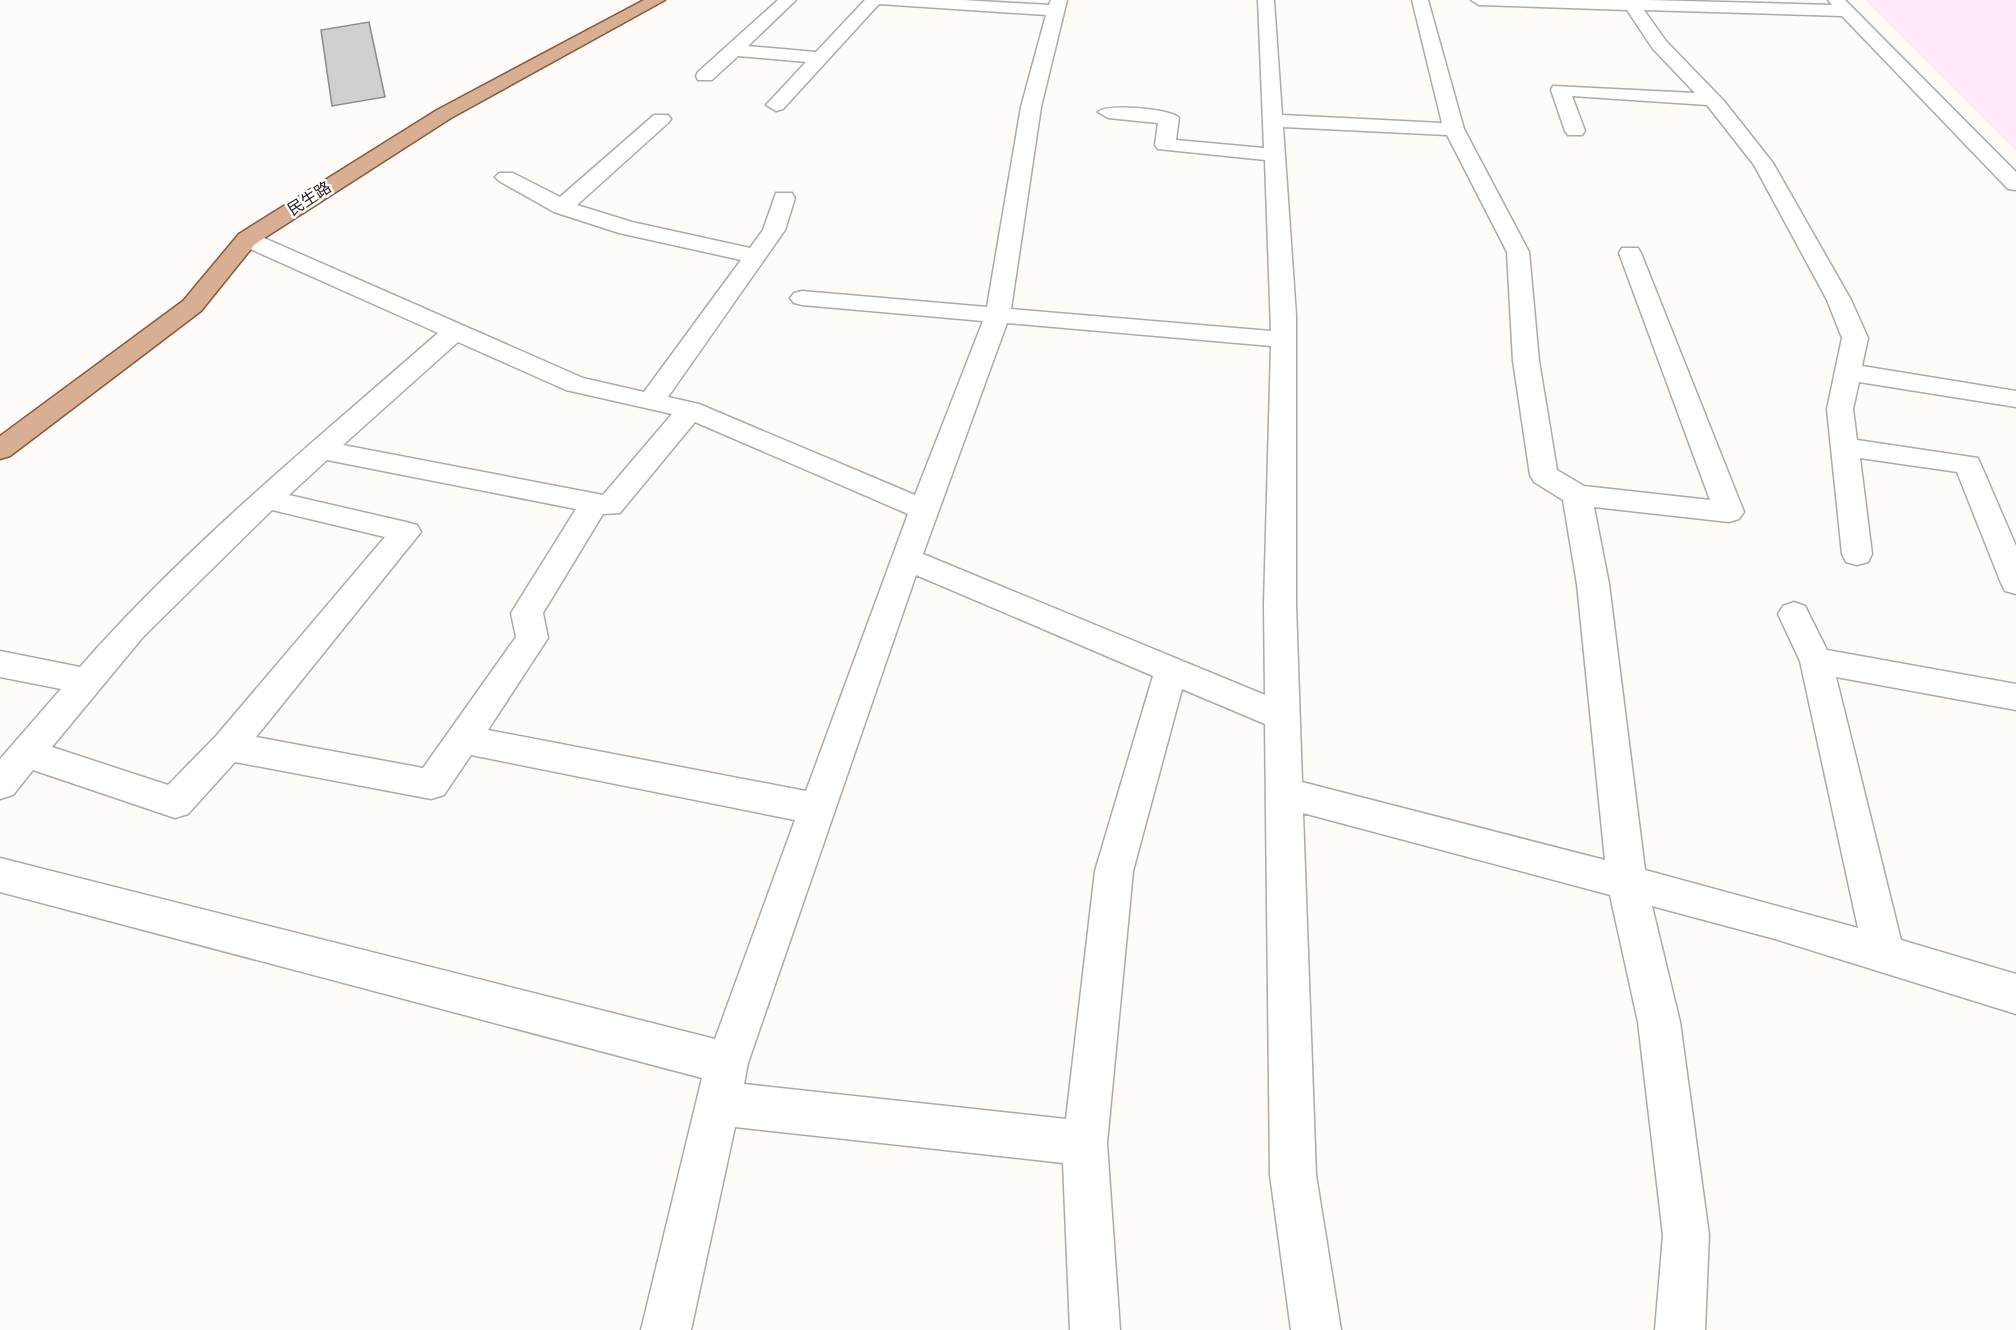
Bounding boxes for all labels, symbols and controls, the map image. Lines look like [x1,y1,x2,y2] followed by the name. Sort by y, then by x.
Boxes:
[283,177,335,219] street label: 民生路

